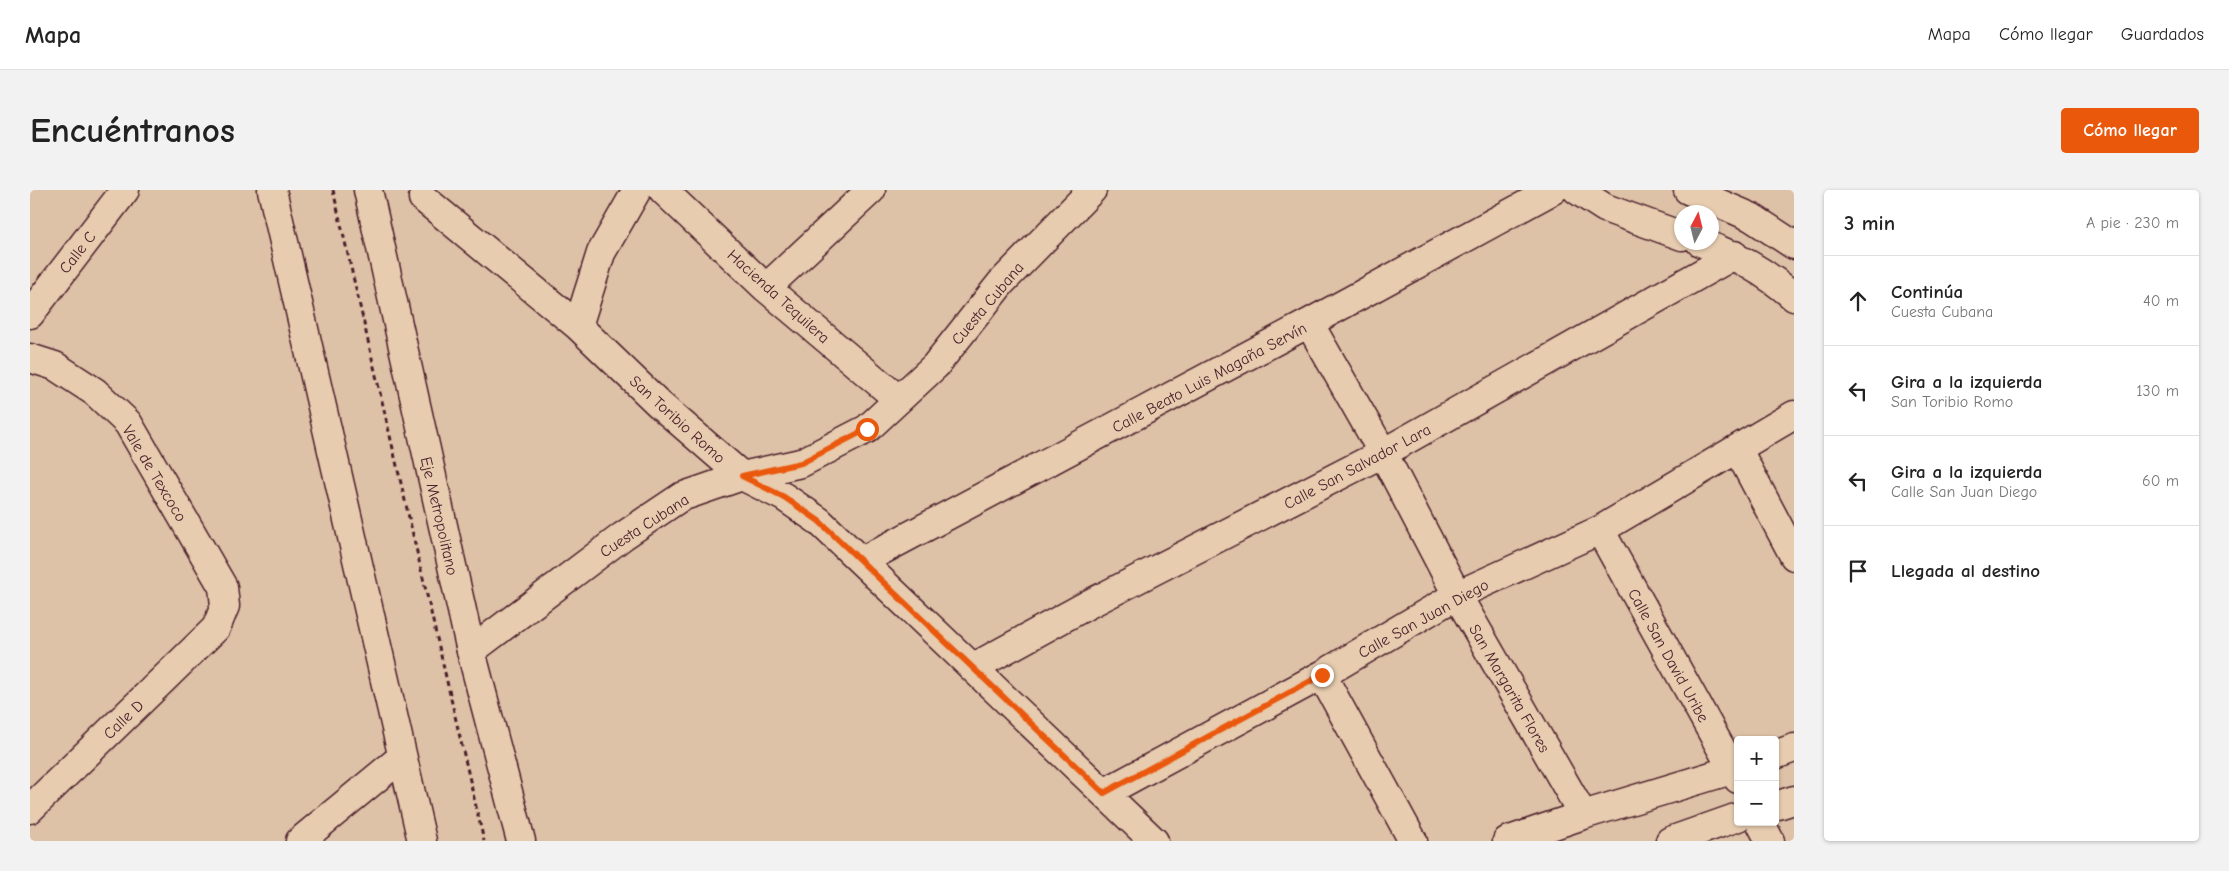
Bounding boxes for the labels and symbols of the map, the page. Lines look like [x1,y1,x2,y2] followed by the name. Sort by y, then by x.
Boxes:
[1674,205,1719,250] north arrow
[56,228,100,277] street label: Calle C
[724,246,833,347] street label: Hacienda Tequilera
[948,259,1028,349] street label: Cuesta Cubana
[1109,319,1310,437] street label: Calle Beato Luis Magaña Servín
[626,372,729,467] street label: San Toribio Romo
[856,418,879,441] route start
[1281,420,1434,513] street label: Calle San Salvador Lara
[118,422,190,525] street label: Vale de Texcoco
[417,455,461,577] street label: Eje Metropolitano
[597,490,692,561] street label: Cuesta Cubana
[1355,576,1492,662] street label: Calle San Juan Diego
[1624,586,1712,725] street label: Calle San David Uribe
[1465,621,1553,756] street label: San Margarita Flores
[1311,664,1334,687] route end
[100,696,147,743] street label: Calle D

